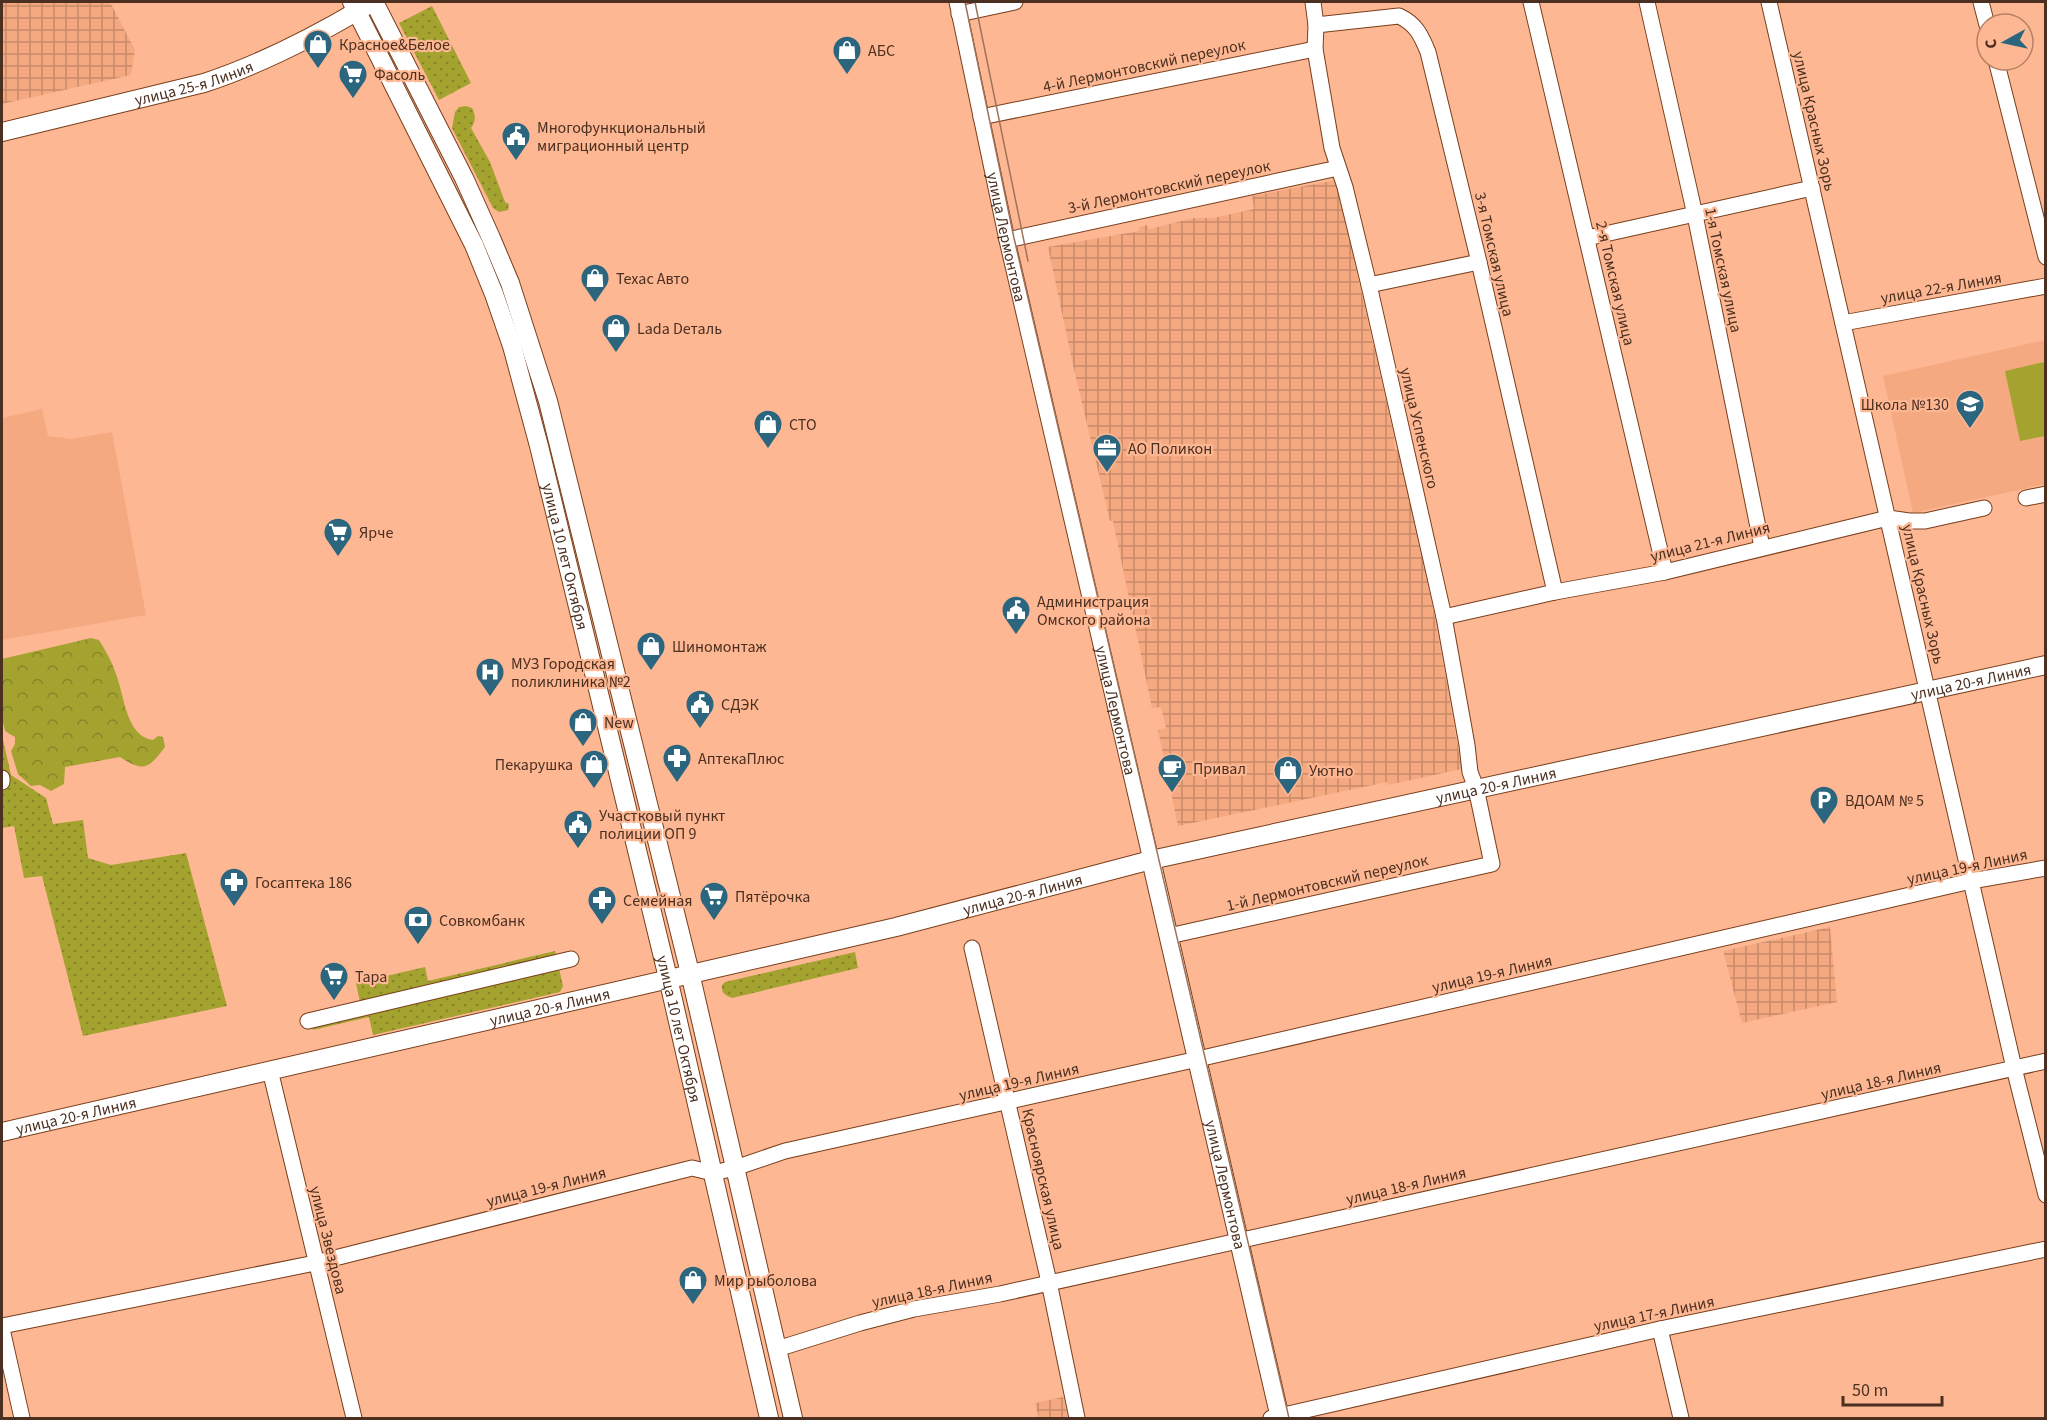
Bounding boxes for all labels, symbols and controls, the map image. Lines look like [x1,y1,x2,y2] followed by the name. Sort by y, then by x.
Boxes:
[1975,12,2035,72] north arrow
[302,28,334,70] shop icon: Красное&Белое
[339,34,450,56] place label: Красное&Белое
[831,34,863,76] shop icon: АБС
[1041,34,1248,98] street label: 4-й Лермонтовский переулок
[1980,38,2003,50] text: С
[868,40,895,62] place label: АБС
[1787,49,1841,193] street label: улица Красных Зорь
[132,56,257,111] street label: улица 25-я Линия
[337,58,369,100] supermarket icon: Фасоль
[374,64,426,86] place label: Фасоль
[537,117,706,157] place label: Многофункциональный миграционный центр
[500,120,532,162] public building icon: Многофункциональный миграционный центр
[1066,155,1273,219] street label: 3-й Лермонтовский переулок
[981,170,1031,304] street label: улица Лермонтова
[1469,190,1519,319] street label: 3-я Томская улица
[1699,206,1747,335] street label: 1-я Томская улица
[1590,219,1640,348] street label: 2-я Томская улица
[579,262,611,304] shop icon: Техас Авто
[1879,266,2004,309] street label: улица 22-я Линия
[616,268,689,290] place label: Техас Авто
[600,312,632,354] shop icon: Lada Dеталь
[637,318,722,340] place label: Lada Dеталь
[1394,365,1444,491] street label: улица Успенского
[1954,388,1986,430] school or university icon: Школа №130
[1861,394,1949,416] place label: Школа №130
[752,408,784,450] shop icon: СТО
[789,414,817,436] place label: СТО
[1091,432,1123,474] office icon: АО Поликон
[1128,438,1212,460] place label: АО Поликон
[536,481,593,632] street label: улица 10 лет Октября
[322,516,354,558] supermarket icon: Ярче
[1648,516,1772,567] street label: улица 21-я Линия
[359,522,393,544] place label: Ярче
[1896,522,1950,666] street label: улица Красных Зорь
[1037,591,1151,631] place label: Администрация Омского района
[1000,594,1032,636] public building icon: Администрация Омского района
[635,630,667,672] shop icon: Шиномонтаж
[672,636,767,658] place label: Шиномонтаж
[1090,644,1141,777] street label: улица Лермонтова
[511,653,631,693] place label: МУЗ Городская поликлиника №2
[474,656,506,698] hospital icon: МУЗ Городская поликлиника №2
[1909,659,2033,706] street label: улица 20-я Линия
[684,688,716,730] public building icon: СДЭК
[721,694,759,716] place label: СДЭК
[567,706,599,748] shop icon: New
[604,712,634,734] place label: New
[661,742,693,784] pharmacy icon: АптекаПлюс
[578,748,610,790] shop icon: Пекарушка
[698,748,784,770] place label: АптекаПлюс
[1156,752,1188,794] cafe icon: Привал
[495,754,573,776] place label: Пекарушка
[1272,754,1304,796] shop icon: Уютно
[1193,758,1246,780] place label: Привал
[1309,760,1353,782] place label: Уютно
[1434,762,1559,810] street label: улица 20-я Линия
[1808,784,1840,826] parking icon: ВДОАМ № 5
[1845,790,1924,812] place label: ВДОАМ № 5
[599,805,725,845] place label: Участковый пункт полиции ОП 9
[562,808,594,850] public building icon: Участковый пункт полиции ОП 9
[1905,843,2030,890] street label: улица 19-я Линия
[1224,849,1430,917] street label: 1-й Лермонтовский переулок
[218,866,250,908] pharmacy icon: Госаптека 186
[961,868,1085,921] street label: улица 20-я Линия
[255,872,352,894] place label: Госаптека 186
[698,880,730,922] supermarket icon: Пятёрочка
[586,884,618,926] pharmacy icon: Семейная
[735,886,810,908] place label: Пятёрочка
[623,890,692,912] place label: Семейная
[402,904,434,946] bank icon: Совкомбанк
[439,910,525,932] place label: Совкомбанк
[1430,949,1554,998] street label: улица 19-я Линия
[651,953,706,1105] street label: улица 10 лет Октября
[318,960,350,1002] supermarket icon: Тара
[355,966,387,988] place label: Тара
[488,983,612,1032] street label: улица 20-я Линия
[1819,1056,1943,1105] street label: улица 18-я Линия
[957,1057,1081,1106] street label: улица 19-я Линия
[14,1092,139,1140] street label: улица 20-я Линия
[1016,1106,1070,1252] street label: Красноярская улица
[1199,1118,1251,1251] street label: улица Лермонтова
[484,1161,608,1212] street label: улица 19-я Линия
[1344,1161,1468,1210] street label: улица 18-я Линия
[304,1184,352,1297] street label: улица Звездова
[677,1264,709,1306] shop icon: Мир рыболова
[870,1266,995,1313] street label: улица 18-я Линия
[714,1270,817,1292] place label: Мир рыболова
[1592,1290,1717,1337] street label: улица 17-я Линия
[1843,1369,1942,1407] scale bar
[1852,1378,1888,1403] text: 50 m

